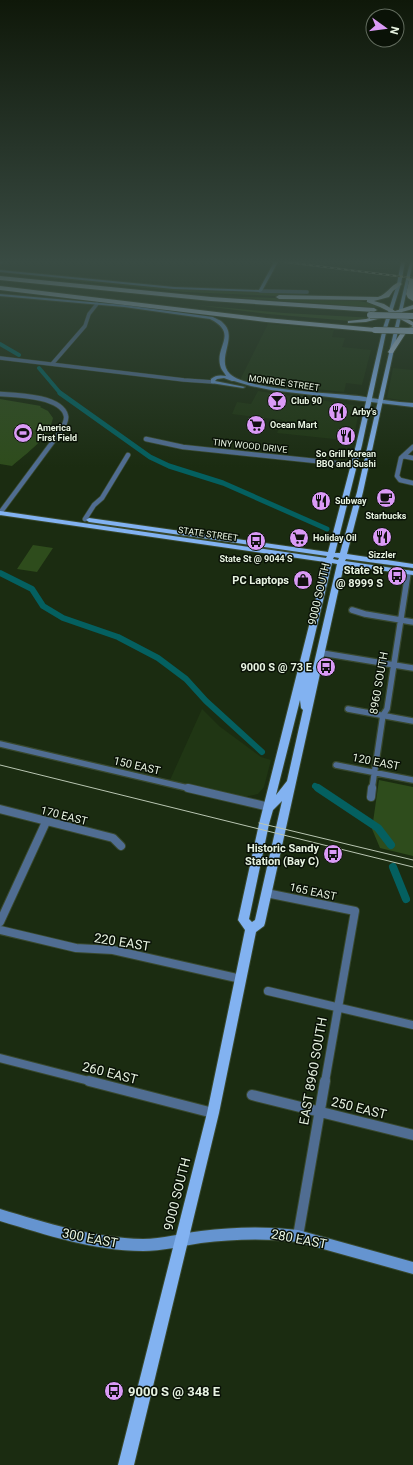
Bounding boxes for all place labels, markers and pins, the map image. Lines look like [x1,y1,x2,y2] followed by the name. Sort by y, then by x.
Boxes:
[266,390,288,412] bar icon: Club 90
[291,396,322,406] place label: Club 90
[327,401,349,423] restaurant icon: Arby's
[352,407,377,417] place label: Arby's
[245,414,267,436] supermarket icon: Ocean Mart
[270,420,317,430] place label: Ocean Mart
[12,422,34,444] sports icon: America First Field
[37,423,77,443] place label: America First Field
[335,425,357,447] restaurant icon: So Grill Korean BBQ and Sushi
[316,449,376,469] place label: So Grill Korean BBQ and Sushi
[375,487,397,509] cafe icon: Starbucks
[310,490,332,512] restaurant icon: Subway
[335,496,367,506] place label: Subway
[366,511,407,521] place label: Starbucks
[371,526,393,548] restaurant icon: Sizzler
[288,527,310,549] supermarket icon: Holiday Oil
[245,530,267,552] bus stop icon: State St @ 9044 S
[313,533,357,543] place label: Holiday Oil
[368,550,397,560] place label: Sizzler
[219,554,293,564] place label: State St @ 9044 S
[336,564,383,590] place label: State St @ 8999 S
[386,565,408,587] bus stop icon: State St @ 8999 S
[292,569,314,591] shop icon: PC Laptops
[232,574,289,587] place label: PC Laptops
[315,656,337,678] bus stop icon: 9000 S @ 73 E
[240,661,312,674] place label: 9000 S @ 73 E
[245,842,319,868] place label: Historic Sandy Station (Bay C)
[322,843,344,865] bus stop icon: Historic Sandy Station (Bay C)
[103,1380,125,1402] bus stop icon: 9000 S @ 348 E
[128,1384,221,1399] place label: 9000 S @ 348 E

